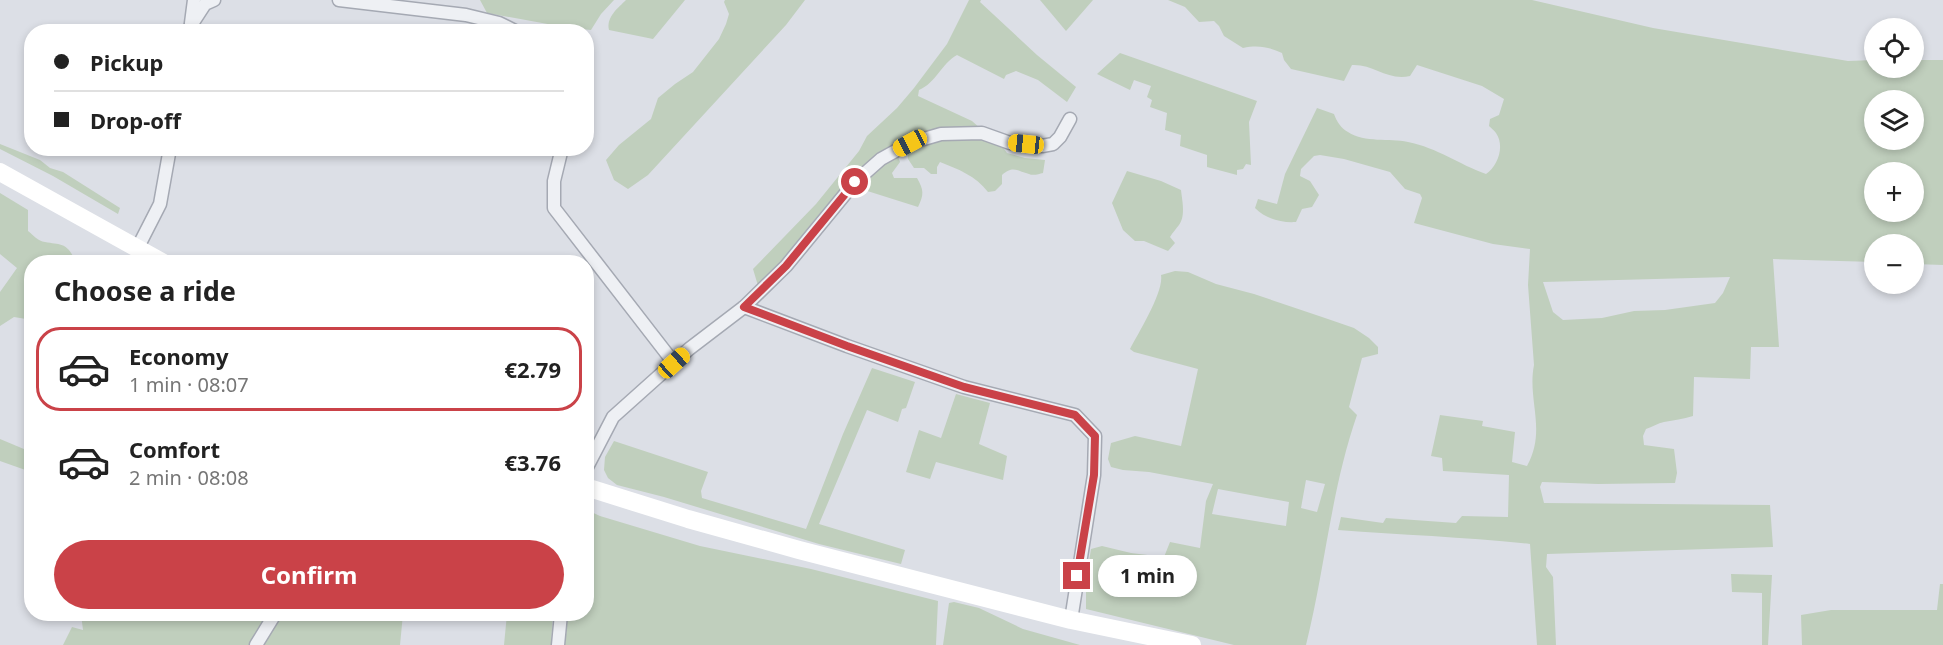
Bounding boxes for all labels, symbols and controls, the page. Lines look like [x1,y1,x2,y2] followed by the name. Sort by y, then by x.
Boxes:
[1864,18,1924,294] map controls
[1864,18,1924,78] button: locate
[90,47,163,77] text: Pickup
[1864,90,1924,150] button: layers
[90,105,181,135] text: Drop-off
[890,127,930,159] car
[1007,133,1045,155] car
[1864,162,1924,222] button: +
[841,168,868,195] route start
[1864,234,1924,294] button: −
[54,272,236,309] text: Choose a ride
[129,341,228,371] text: Economy
[57,342,111,396] icon: car
[655,344,693,382] car
[504,354,561,384] text: €2.79
[129,371,249,398] text: 1 min · 08:07
[129,434,220,464] text: Comfort
[57,435,111,489] icon: car
[504,447,561,477] text: €3.76
[129,464,249,491] text: 2 min · 08:08
[54,540,564,609] button: Confirm
[1098,555,1197,597] callout: 1 min
[1063,562,1090,589] route end
[1120,562,1175,589] text: 1 min

